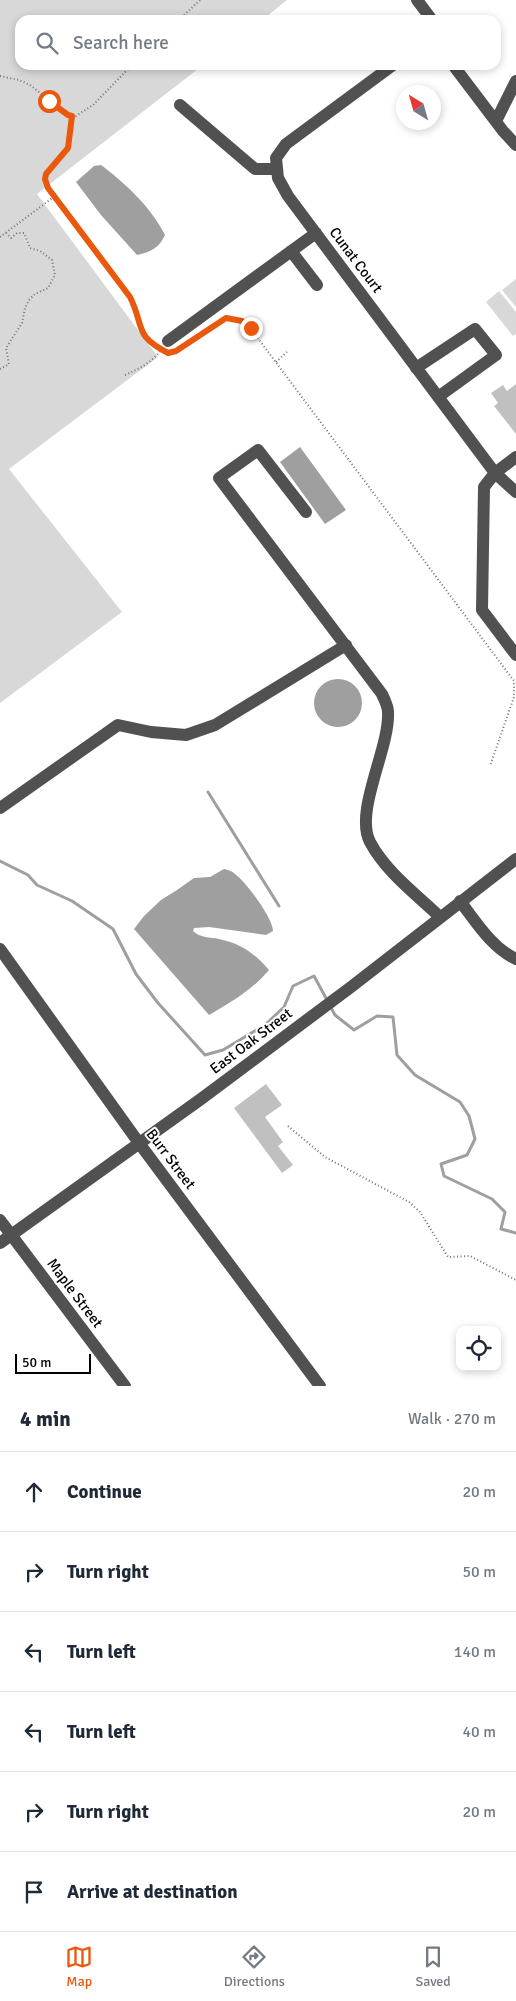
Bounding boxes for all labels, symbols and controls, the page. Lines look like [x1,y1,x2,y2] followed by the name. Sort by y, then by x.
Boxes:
[15,15,501,70] search box
[33,29,61,57] icon: search
[73,31,169,55] text: Search here
[396,85,441,130] north arrow
[38,90,61,113] route start
[326,224,386,296] street label: Cunat Court
[240,317,263,340] route end
[206,1004,296,1078] street label: East Oak Street
[143,1125,199,1193] street label: Burr Street
[43,1255,107,1331] street label: Maple Street
[456,1326,501,1371] map controls
[456,1326,501,1371] button: locate
[15,1351,91,1374] scale bar
[22,1354,51,1371] text: 50 m
[20,1406,71,1432] text: 4 min
[408,1409,496,1429] text: Walk · 270 m
[20,1478,48,1506] icon: ahead
[67,1480,142,1504] text: Continue
[462,1482,496,1502] text: 20 m
[20,1558,48,1586] icon: right
[67,1560,149,1584] text: Turn right
[462,1562,496,1582] text: 50 m
[20,1638,48,1666] icon: left
[67,1640,136,1664] text: Turn left
[454,1642,496,1662] text: 140 m
[20,1718,48,1746] icon: left
[67,1720,136,1744] text: Turn left
[462,1722,496,1742] text: 40 m
[20,1798,48,1826] icon: right
[67,1800,149,1824] text: Turn right
[462,1802,496,1822] text: 20 m
[20,1878,48,1906] icon: arrive
[67,1880,238,1904] text: Arrive at destination
[65,1943,93,1990] tab: Map
[224,1943,285,1990] tab: Directions
[415,1943,451,1990] tab: Saved

